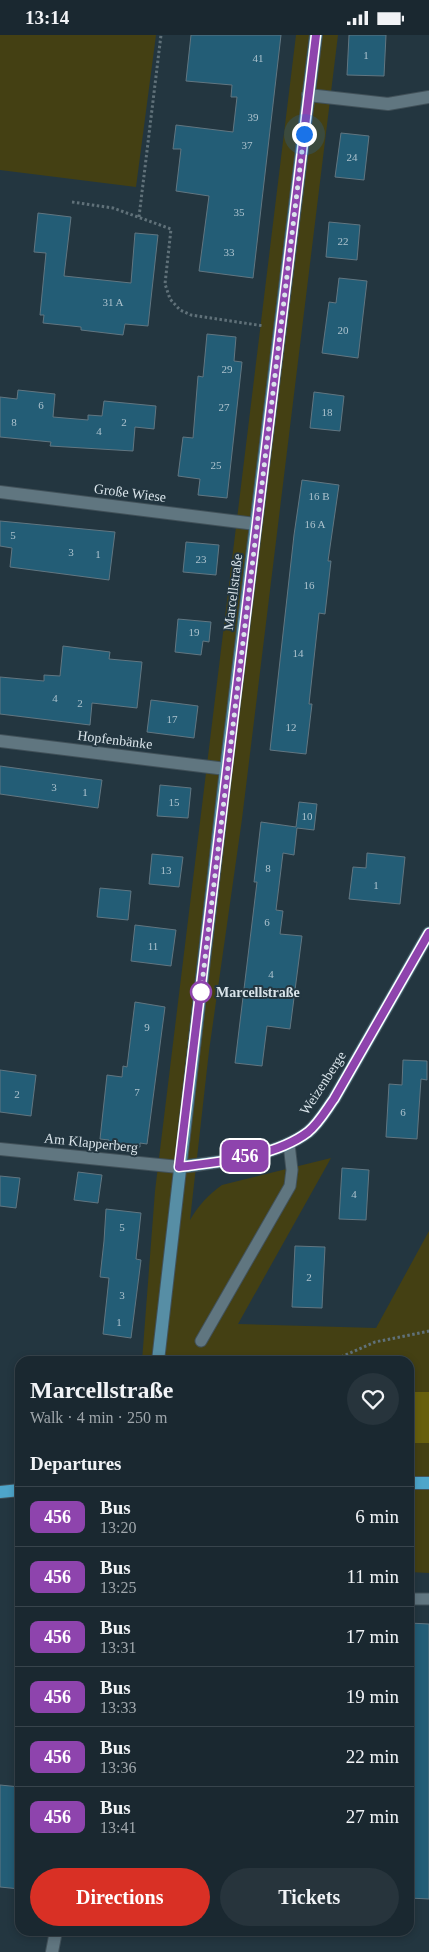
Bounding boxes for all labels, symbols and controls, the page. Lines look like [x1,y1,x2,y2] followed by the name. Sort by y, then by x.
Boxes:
[25,7,69,28] text: 13:14
[363,49,369,61] house number: 1
[253,52,264,64] house number: 41
[248,111,259,123] house number: 39
[292,122,317,147] your location
[242,139,253,151] house number: 37
[347,151,358,163] house number: 24
[234,206,245,218] house number: 35
[338,235,349,247] house number: 22
[224,246,235,258] house number: 33
[102,296,124,308] house number: 31 A
[338,324,349,336] house number: 20
[222,363,233,375] house number: 29
[38,399,44,411] house number: 6
[219,401,230,413] house number: 27
[322,406,333,418] house number: 18
[11,416,17,428] house number: 8
[121,416,127,428] house number: 2
[96,425,102,437] house number: 4
[211,459,222,471] house number: 25
[93,481,167,505] street label: Große Wiese
[308,490,330,502] house number: 16 B
[304,518,326,530] house number: 16 A
[10,529,16,541] house number: 5
[68,546,74,558] house number: 3
[95,548,101,560] house number: 1
[196,553,207,565] house number: 23
[221,553,245,631] street label: Marcellstraße
[304,579,315,591] house number: 16
[189,626,200,638] house number: 19
[293,647,304,659] house number: 14
[52,692,58,704] house number: 4
[77,697,83,709] house number: 2
[167,713,178,725] house number: 17
[286,721,297,733] house number: 12
[77,728,153,752] street label: Hopfenbänke
[51,781,57,793] house number: 3
[82,786,88,798] house number: 1
[169,796,180,808] house number: 15
[302,810,313,822] house number: 10
[265,862,271,874] house number: 8
[161,864,172,876] house number: 13
[373,879,379,891] house number: 1
[264,916,270,928] house number: 6
[148,940,158,952] house number: 11
[268,968,274,980] house number: 4
[190,981,212,1003] marker: Marcellstraße
[216,985,300,1000] place label: Marcellstraße
[144,1021,150,1033] house number: 9
[297,1049,349,1117] street label: Weizenberge
[134,1086,140,1098] house number: 7
[14,1088,20,1100] house number: 2
[400,1106,406,1118] house number: 6
[43,1131,139,1155] street label: Am Klapperberg
[216,1140,274,1172] line badge: 456
[232,1146,259,1166] text: 456
[351,1188,357,1200] house number: 4
[119,1221,125,1233] house number: 5
[306,1271,312,1283] house number: 2
[119,1289,125,1301] house number: 3
[116,1316,122,1328] house number: 1
[347,1373,399,1425] button: heart
[30,1377,174,1403] text: Marcellstraße
[30,1409,167,1426] text: Walk · 4 min · 250 m
[30,1453,121,1474] text: Departures
[100,1497,131,1518] text: Bus
[355,1506,399,1527] text: 6 min
[44,1507,71,1527] text: 456
[100,1519,136,1536] text: 13:20
[100,1557,131,1578] text: Bus
[346,1566,399,1587] text: 11 min
[44,1567,71,1587] text: 456
[100,1579,136,1596] text: 13:25
[100,1617,131,1638] text: Bus
[346,1626,399,1647] text: 17 min
[44,1627,71,1647] text: 456
[100,1639,136,1656] text: 13:31
[100,1677,131,1698] text: Bus
[346,1686,399,1707] text: 19 min
[44,1687,71,1707] text: 456
[100,1699,136,1716] text: 13:33
[100,1737,131,1758] text: Bus
[346,1746,399,1767] text: 22 min
[44,1747,71,1767] text: 456
[100,1759,136,1776] text: 13:36
[100,1797,131,1818] text: Bus
[346,1806,399,1827] text: 27 min
[44,1807,71,1827] text: 456
[100,1819,136,1836] text: 13:41
[30,1868,210,1926] button: Directions
[220,1868,399,1926] button: Tickets

